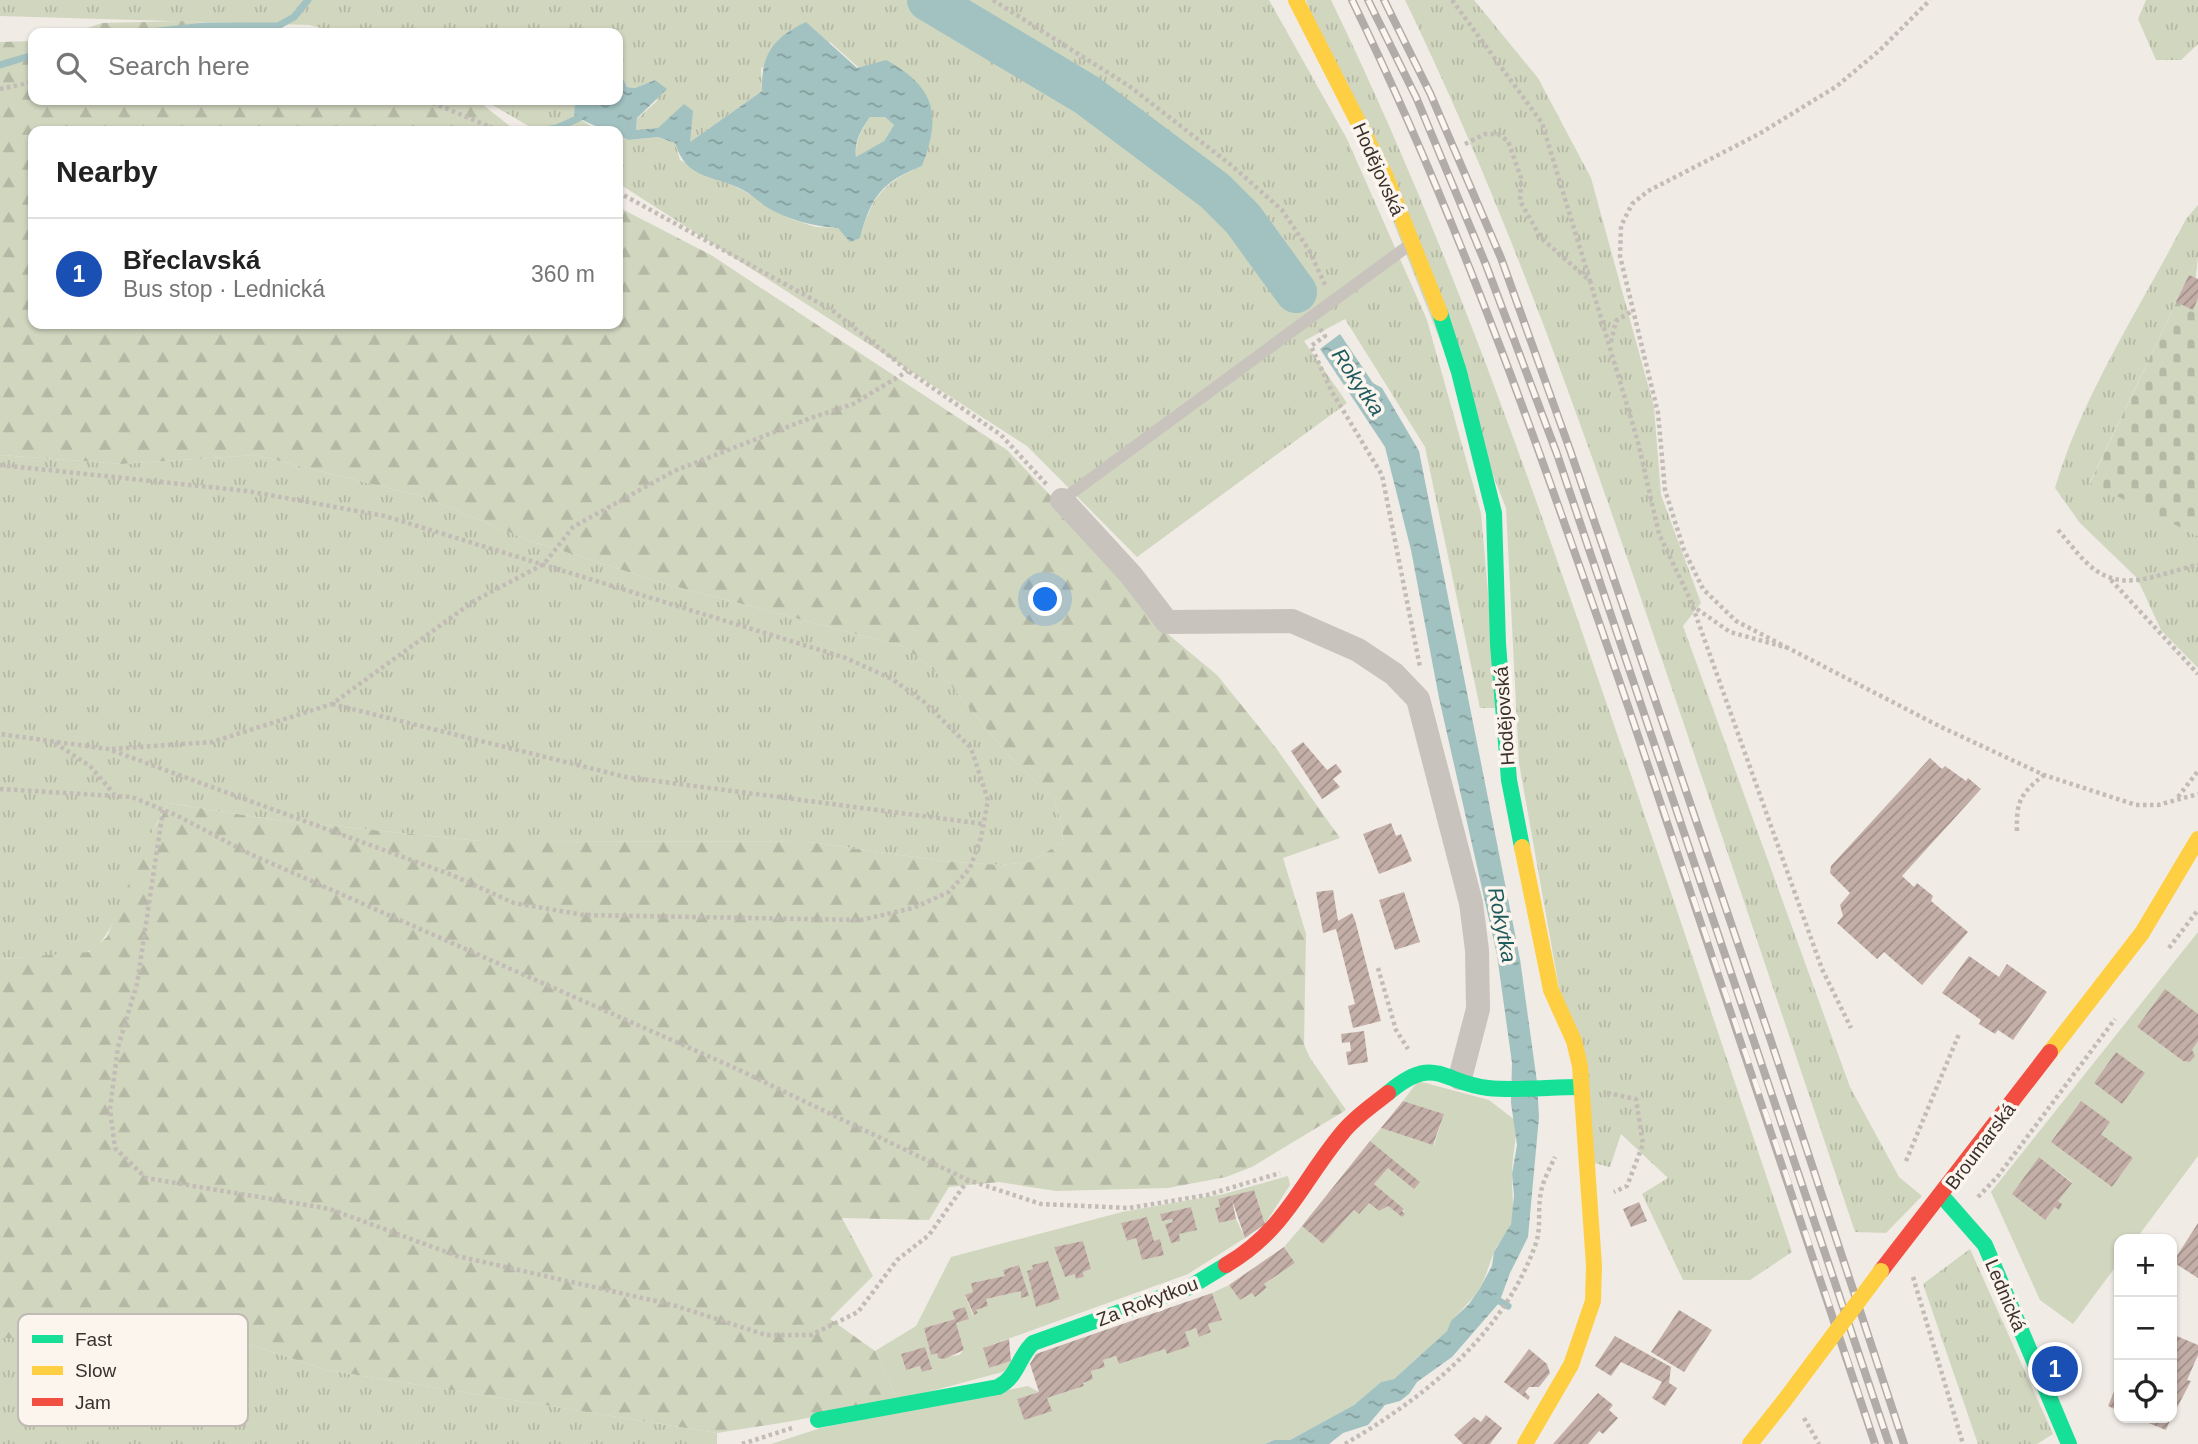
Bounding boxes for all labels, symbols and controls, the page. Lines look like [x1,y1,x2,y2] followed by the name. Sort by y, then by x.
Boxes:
[28,28,623,105] search box
[52,48,90,86] icon: search
[108,51,250,81] text: Search here
[1349,120,1409,219] street label: Hodějovská
[56,155,158,188] text: Nearby
[123,245,260,275] text: Břeclavská
[73,261,85,287] text: 1
[531,261,595,287] text: 360 m
[123,276,325,302] text: Bus stop · Lednická
[1328,344,1389,420] water label: Rokytka
[1028,582,1062,616] your location
[1491,665,1518,766] street label: Hodějovská
[1484,885,1521,964] water label: Rokytka
[1941,1099,2020,1194] street label: Broumarská
[2114,1234,2177,1423] map controls
[2114,1234,2177,1297] button: +
[1981,1256,2030,1335] street label: Lednická
[1094,1273,1201,1330] street label: Za Rokytkou
[2114,1297,2177,1360] button: −
[18,1314,248,1426] legend
[75,1329,113,1350] text: Fast
[2032,1343,2078,1395] pin: 1
[75,1360,116,1381] text: Slow
[2114,1360,2177,1423] button: locate
[75,1392,111,1413] text: Jam

